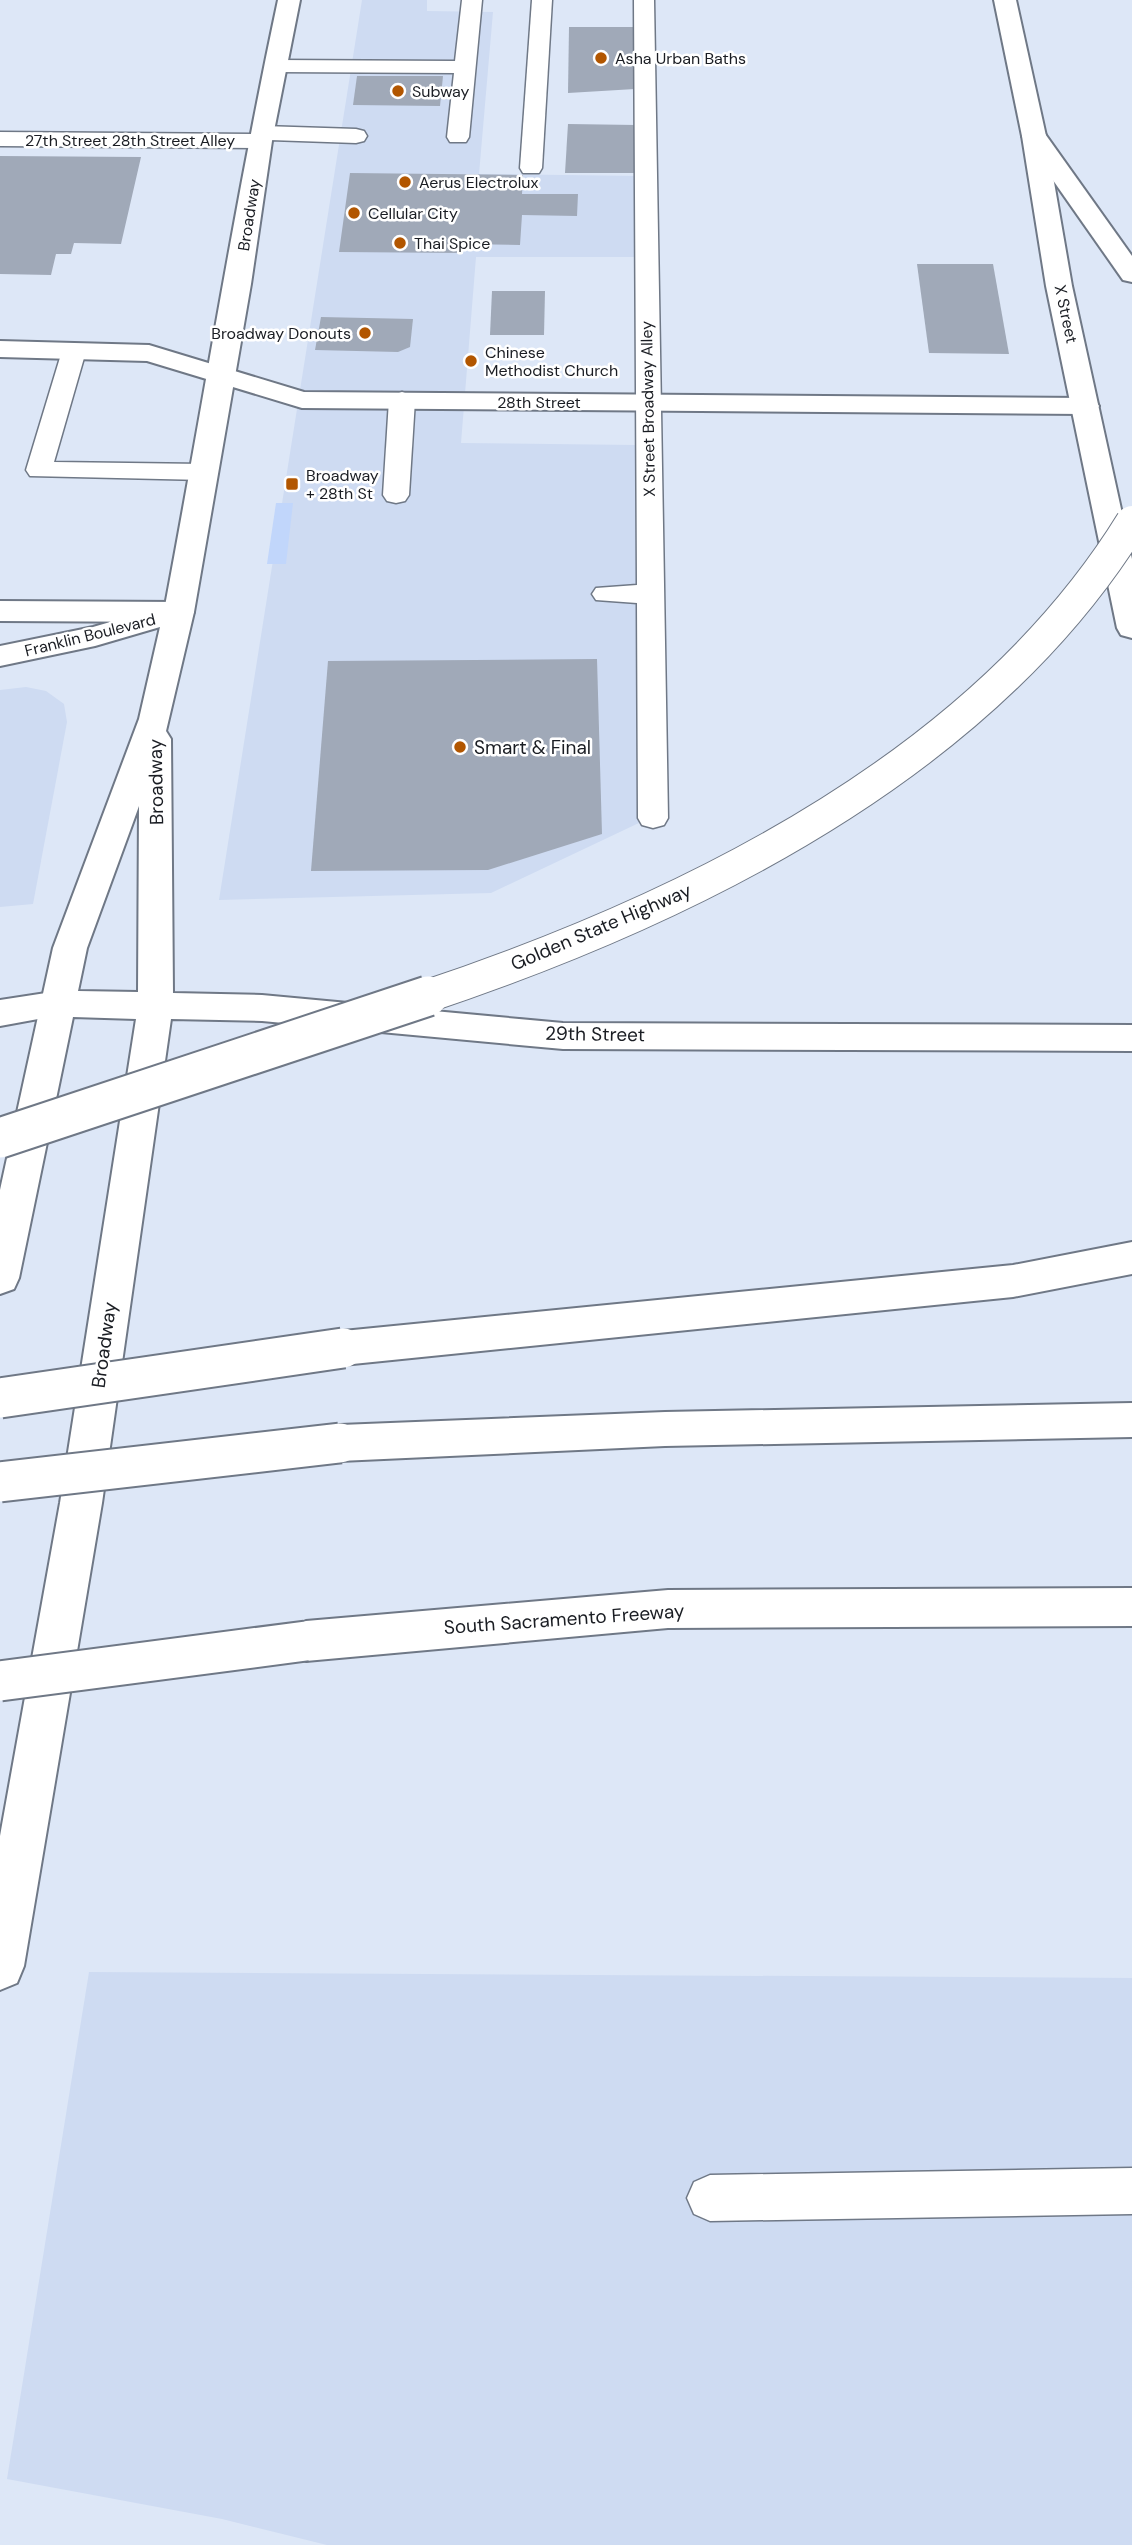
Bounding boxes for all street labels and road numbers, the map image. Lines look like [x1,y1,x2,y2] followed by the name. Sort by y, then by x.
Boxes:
[25,130,235,151] street label: 27th Street 28th Street Alley
[233,177,265,253] street label: Broadway
[1050,283,1082,345] street label: X Street
[636,321,660,497] street label: X Street Broadway Alley
[497,392,581,413] street label: 28th Street
[22,609,158,661] street label: Franklin Boulevard
[143,738,169,825] street label: Broadway
[507,877,696,976] street label: Golden State Highway
[545,1021,645,1047] street label: 29th Street
[86,1300,122,1390] street label: Broadway
[443,1598,686,1640] street label: South Sacramento Freeway

